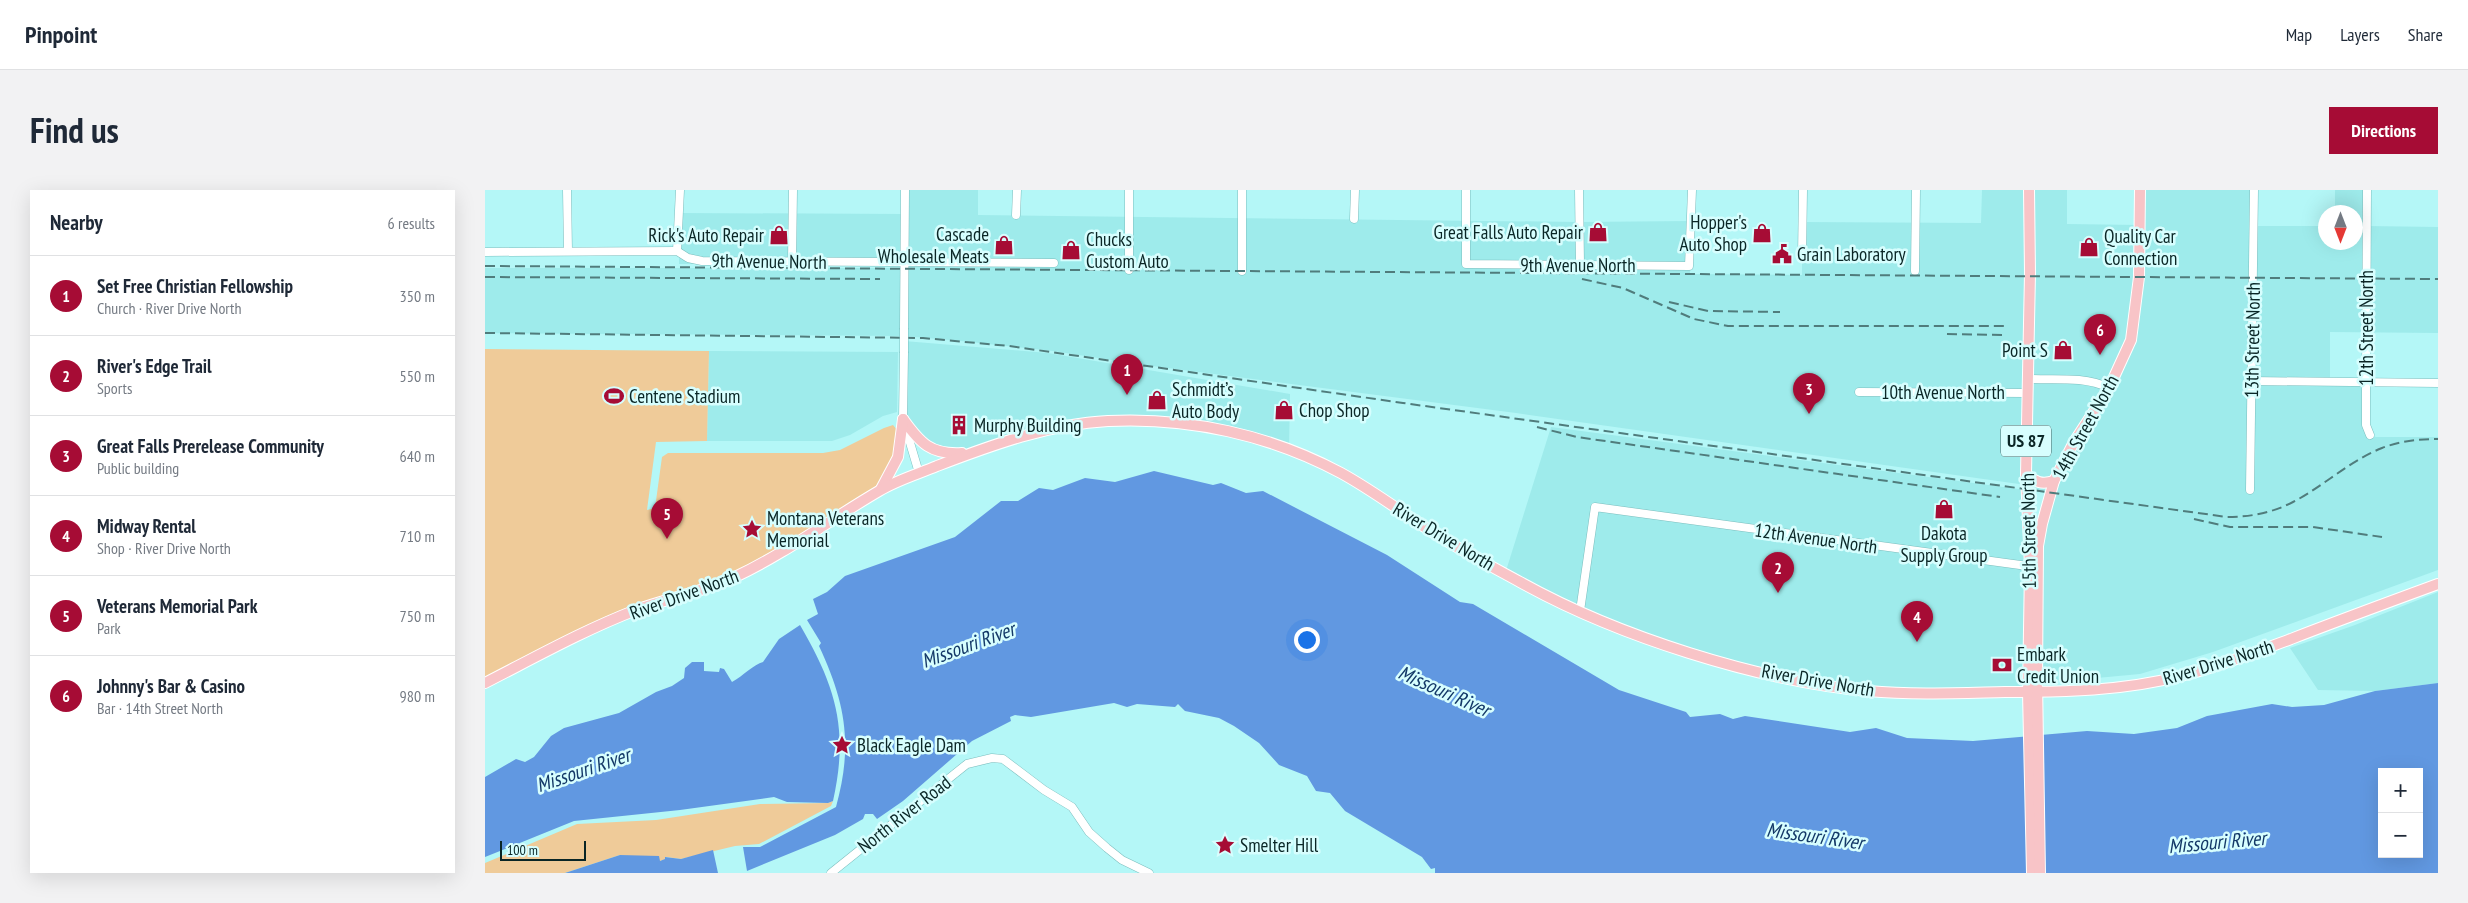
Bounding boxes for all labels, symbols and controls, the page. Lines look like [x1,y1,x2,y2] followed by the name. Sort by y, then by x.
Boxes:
[25,19,97,50] text: Pinpoint
[2286,23,2312,46] text: Map
[2340,23,2380,46] text: Layers
[2408,23,2443,46] text: Share
[30,107,119,153] text: Find us
[2329,107,2438,154] button: Directions
[2318,205,2363,250] north arrow
[50,209,103,236] text: Nearby
[1679,210,1747,256] place label: Hopper's Auto Shop
[388,213,435,233] text: 6 results
[1434,220,1584,244] place label: Great Falls Auto Repair
[1587,221,1609,243] shop icon: Great Falls Auto Repair
[878,222,989,268] place label: Cascade Wholesale Meats
[1751,222,1773,244] shop icon: Hopper's Auto Shop
[648,223,765,247] place label: Rick's Auto Repair
[768,224,790,246] shop icon: Rick's Auto Repair
[2104,224,2177,270] place label: Quality Car Connection
[1086,227,1169,273] place label: Chucks Custom Auto
[993,234,1015,256] shop icon: Cascade Wholesale Meats
[2078,236,2100,258] shop icon: Quality Car Connection
[1060,239,1082,261] shop icon: Chucks Custom Auto
[1797,242,1907,266] place label: Grain Laboratory
[1771,243,1793,265] public building icon: Grain Laboratory
[711,248,827,274] street label: 9th Avenue North
[1520,253,1636,277] street label: 9th Avenue North
[2354,270,2378,386] street label: 12th Street North
[97,274,293,298] text: Set Free Christian Fellowship
[2239,282,2265,398] street label: 13th Street North
[62,286,70,306] text: 1
[400,286,435,306] text: 350 m
[97,298,242,318] text: Church · River Drive North
[2084,314,2116,355] pin: 6
[2002,338,2048,362] place label: Point S
[2052,339,2074,361] shop icon: Point S
[97,354,212,378] text: River's Edge Trail
[1111,354,1143,395] pin: 1
[62,366,70,386] text: 2
[400,366,435,386] text: 550 m
[2046,371,2124,483] street label: 14th Street North
[1793,373,1825,414] pin: 3
[1172,377,1240,423] place label: Schmidt’s Auto Body
[97,378,132,398] text: Sports
[1881,380,2005,404] street label: 10th Avenue North
[629,384,740,408] place label: Centene Stadium
[603,385,625,407] sports icon: Centene Stadium
[1146,389,1168,411] shop icon: Schmidt’s Auto Body
[1299,398,1370,422] place label: Chop Shop
[1273,399,1295,421] shop icon: Chop Shop
[974,413,1081,437] place label: Murphy Building
[948,414,970,436] building icon: Murphy Building
[2001,426,2051,456] road number: US 87
[97,434,324,458] text: Great Falls Prerelease Community
[62,446,70,466] text: 3
[400,446,435,466] text: 640 m
[97,458,179,478] text: Public building
[2015,473,2041,589] street label: 15th Street North
[1389,496,1499,576] street label: River Drive North
[651,498,683,539] pin: 5
[1933,498,1955,520] shop icon: Dakota Supply Group
[767,506,884,552] place label: Montana Veterans Memorial
[97,514,196,538] text: Midway Rental
[1753,517,1879,559] street label: 12th Avenue North
[741,518,763,540] place icon: Montana Veterans Memorial
[1900,521,1988,567] place label: Dakota Supply Group
[62,526,70,546] text: 4
[400,526,435,546] text: 710 m
[97,538,231,558] text: Shop · River Drive North
[1762,552,1794,593] pin: 2
[626,563,742,625] street label: River Drive North
[97,594,258,618] text: Veterans Memorial Park
[1901,601,1933,642] pin: 4
[62,606,70,626] text: 5
[400,606,435,626] text: 750 m
[918,615,1021,674] water label: Missouri River
[97,618,121,638] text: Park
[1294,627,1320,653] your location
[2160,634,2276,690] street label: River Drive North
[2017,642,2099,688] place label: Embark Credit Union
[1991,654,2013,676] bank icon: Embark Credit Union
[1760,658,1876,702] street label: River Drive North
[1394,659,1496,724] water label: Missouri River
[97,674,245,698] text: Johnny's Bar & Casino
[62,686,70,706] text: 6
[400,686,435,706] text: 980 m
[97,698,223,718] text: Bar · 14th Street North
[857,733,966,757] place label: Black Eagle Dam
[831,734,853,756] place icon: Black Eagle Dam
[533,741,636,798] water label: Missouri River
[2378,768,2423,858] map controls
[2378,768,2423,813] button: +
[853,770,955,858] street label: North River Road
[2378,813,2423,858] button: −
[1765,816,1868,856] water label: Missouri River
[2167,825,2269,859] water label: Missouri River
[1240,833,1319,857] place label: Smelter Hill
[1214,834,1236,856] place icon: Smelter Hill
[500,838,586,861] scale bar
[507,841,538,859] text: 100 m

